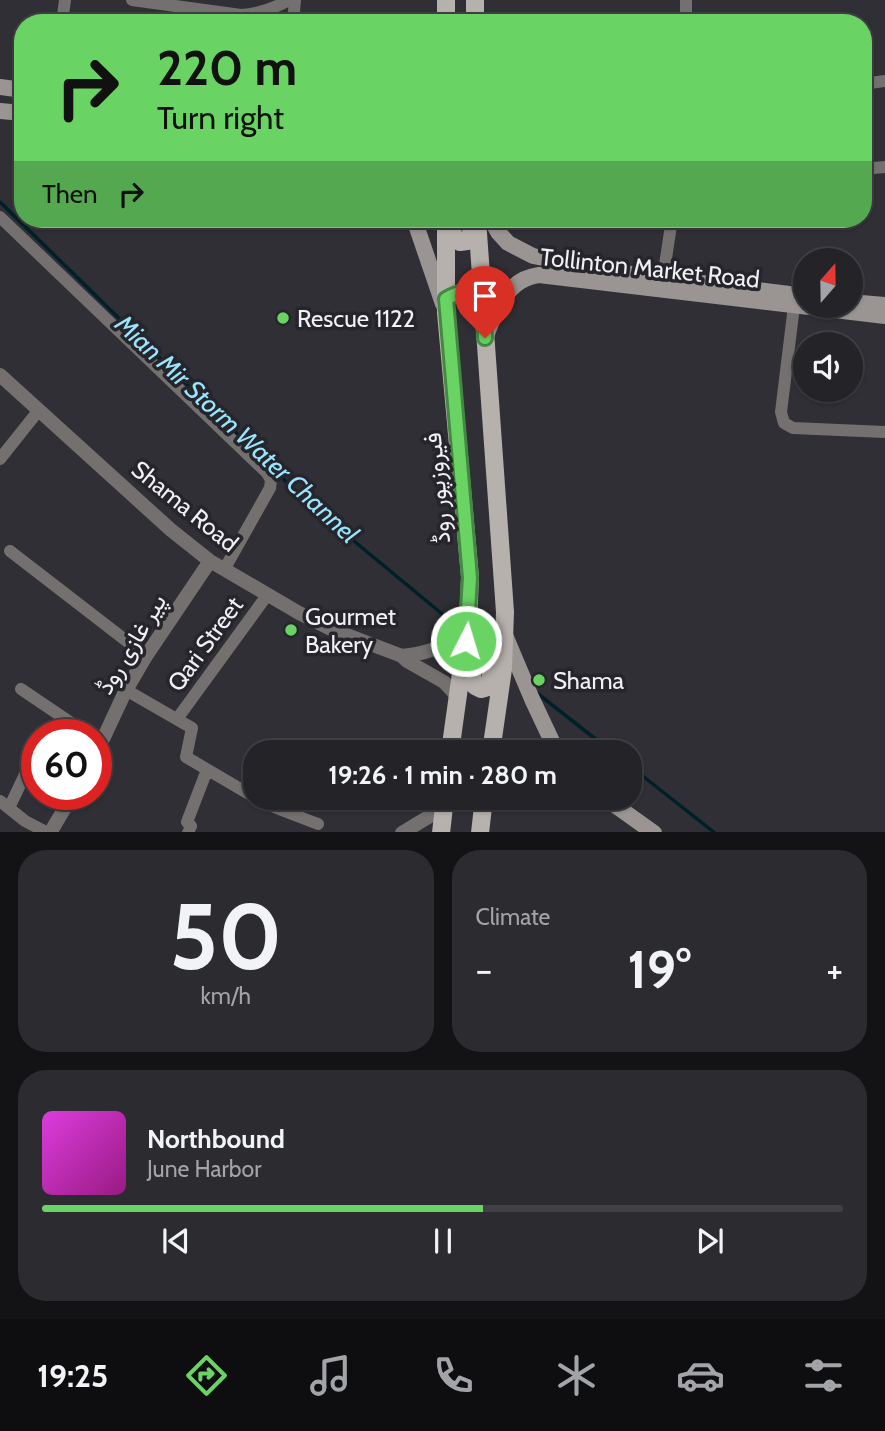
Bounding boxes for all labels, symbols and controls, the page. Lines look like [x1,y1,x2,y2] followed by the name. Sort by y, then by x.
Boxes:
[157,38,297,97] text: 220 m
[42,42,133,133] icon: right
[157,98,284,137] text: Turn right
[112,175,150,213] icon: right
[42,178,98,210] text: Then
[539,242,761,294] street label: Tollinton Market Road
[793,248,863,318] north arrow
[793,248,863,402] map controls
[455,266,515,338] pin
[466,277,504,315] icon: arrive
[297,304,415,333] place label: Rescue 1122
[108,307,365,550] water label: Mian Mir Storm Water Channel
[275,310,291,326] marker: Rescue 1122
[793,332,863,402] button: sound
[418,431,458,545] street label: فیروزپور روڈ
[126,454,244,558] street label: Shama Road
[90,589,174,700] street label: پیر غازی روڈ
[161,591,249,697] street label: Qari Street
[305,602,396,659] place label: Gourmet Bakery
[429,604,503,678] position arrow
[283,622,299,638] marker: Gourmet Bakery
[553,666,624,695] place label: Shama
[531,672,547,688] marker: Shama
[21,719,112,810] speed limit sign: 60
[328,759,557,791] text: 19:26 · 1 min · 280 m
[169,881,282,992] text: 50
[476,903,550,931] text: Climate
[628,938,691,1001] text: 19°
[476,946,492,993] text: −
[826,946,843,993] text: +
[201,982,251,1010] text: km/h
[147,1123,285,1155] text: Northbound
[147,1155,261,1183] text: June Harbor
[157,1222,195,1260] icon: previous
[424,1222,462,1260] icon: pause
[691,1222,729,1260] icon: next
[182,1351,231,1400] icon: directions
[306,1351,355,1400] icon: music
[429,1351,478,1400] icon: phone
[552,1351,601,1400] icon: climate
[676,1351,725,1400] icon: car
[799,1351,848,1400] icon: filters
[37,1356,108,1395] text: 19:25

